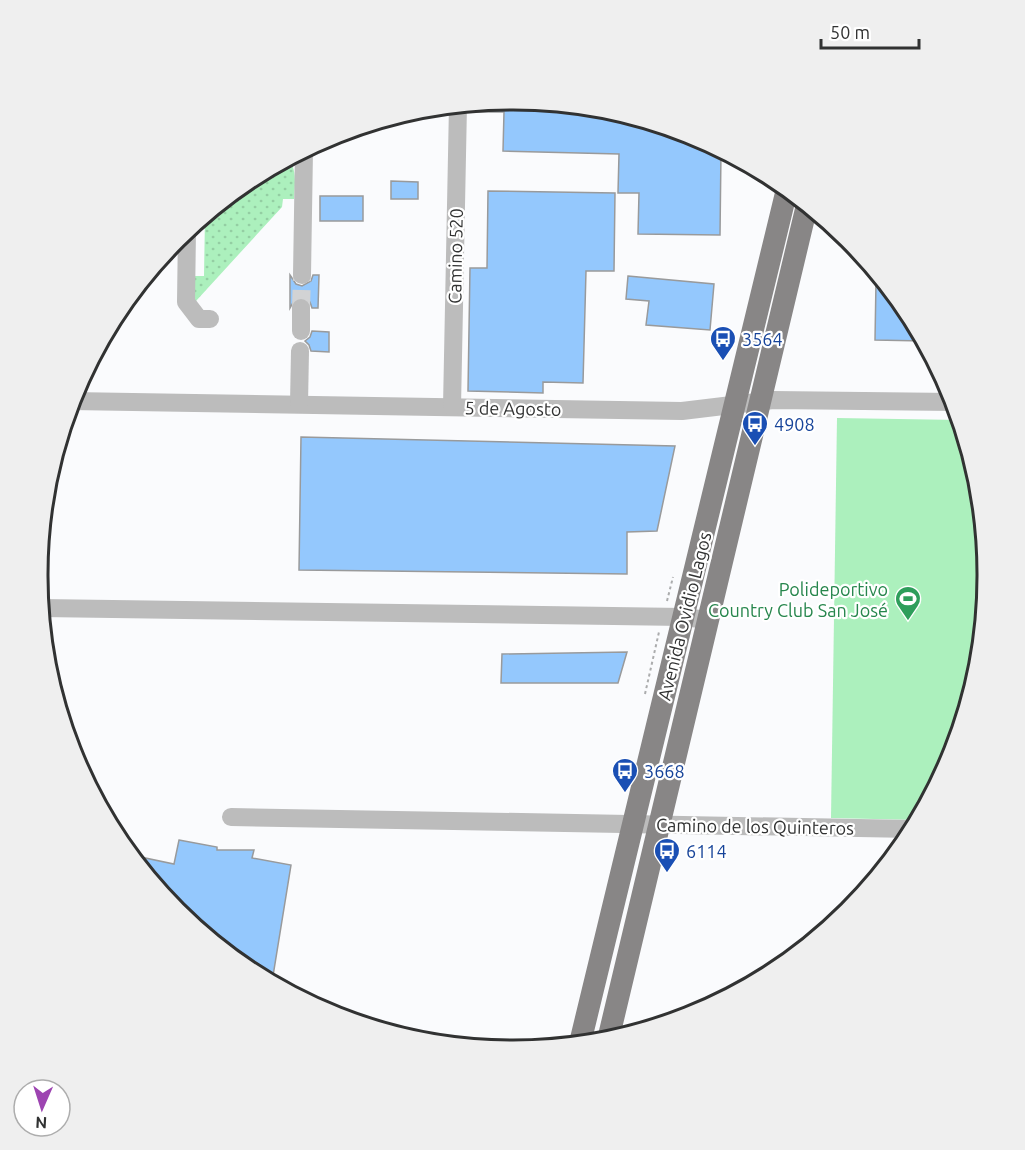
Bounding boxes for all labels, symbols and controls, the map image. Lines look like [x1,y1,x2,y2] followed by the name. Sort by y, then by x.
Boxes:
[821,12,918,50] scale bar
[830,22,870,42] text: 50 m
[444,208,466,304] street label: Camino 520
[708,324,738,362] bus stop icon: 3564
[742,329,783,349] place label: 3564
[464,397,562,419] street label: 5 de Agosto
[740,409,770,447] bus stop icon: 4908
[774,414,815,434] place label: 4908
[653,530,715,702] street label: Avenida Ovidio Lagos
[708,579,888,620] place label: Polideportivo Country Club San José
[893,584,923,622] sports icon: Polideportivo Country Club San José
[610,756,640,794] bus stop icon: 3668
[644,761,685,781] place label: 3668
[656,814,854,839] street label: Camino de los Quinteros
[652,836,682,874] bus stop icon: 6114
[686,841,727,861] place label: 6114
[12,1078,72,1138] north arrow
[35,1114,48,1132] text: N

